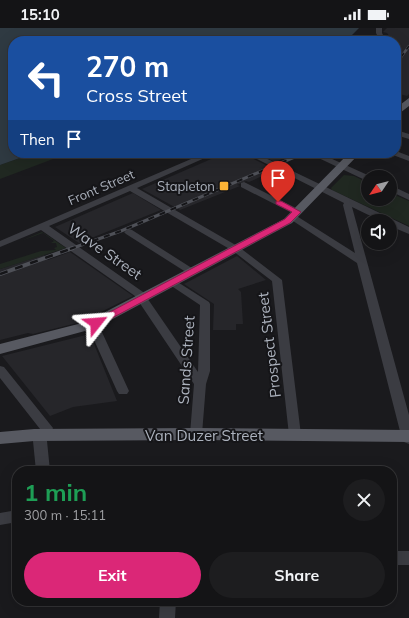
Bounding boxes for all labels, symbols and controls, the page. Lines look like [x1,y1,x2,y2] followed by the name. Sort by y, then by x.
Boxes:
[20,5,60,24] text: 15:10
[86,49,169,84] text: 270 m
[20,52,72,104] icon: left
[86,84,187,107] text: Cross Street
[63,128,85,150] icon: arrive
[20,130,55,149] text: Then
[261,161,295,202] pin
[65,166,137,208] street label: Front Street
[267,167,289,189] icon: arrive
[361,170,397,206] north arrow
[361,170,397,250] map controls
[157,178,215,194] place label: Stapleton
[218,180,230,192] marker: Stapleton
[361,214,397,250] button: sound
[64,219,146,283] street label: Wave Street
[253,291,285,399] street label: Prospect Street
[75,302,117,344] position arrow
[173,315,199,405] street label: Sands Street
[145,426,263,445] street label: Van Duzer Street
[24,477,87,507] text: 1 min
[343,479,385,521] button: close
[24,507,106,523] text: 300 m · 15:11
[24,552,201,598] button: Exit
[209,552,385,598] button: Share

